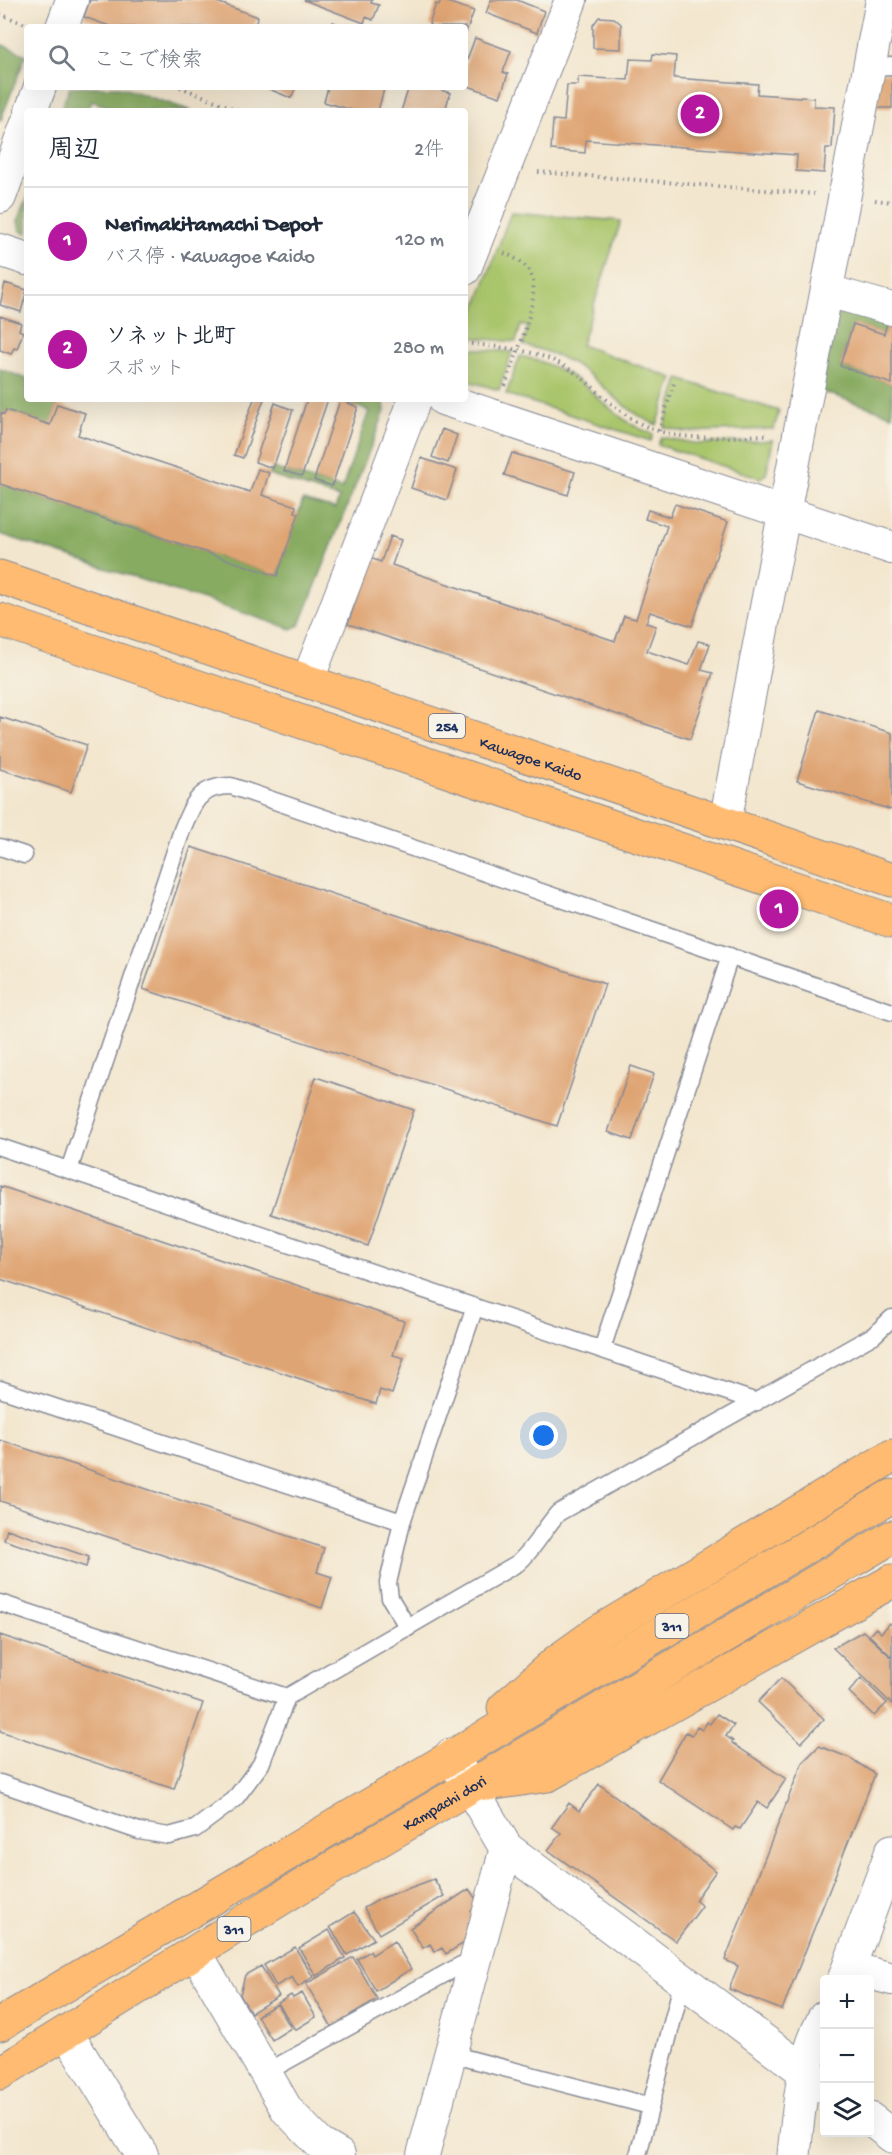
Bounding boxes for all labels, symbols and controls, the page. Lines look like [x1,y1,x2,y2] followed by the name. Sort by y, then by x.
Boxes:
[24,24,468,90] search box
[45,41,78,74] icon: search
[93,49,203,75] text: ここで検索
[680,92,720,136] pin: 2
[48,137,100,168] text: 周辺
[414,140,444,163] text: 2件
[105,213,321,239] text: Nerimakitamachi Depot
[63,230,72,253] text: 1
[396,230,444,253] text: 120 m
[105,247,315,270] text: バス停 · Kawagoe Kaido
[105,325,236,351] text: ソネット北町
[63,338,72,361] text: 2
[393,338,444,361] text: 280 m
[105,359,185,382] text: スポット
[429,714,465,738] road number: 254
[476,734,584,787] street label: Kawagoe Kaido
[760,886,798,932] pin: 1
[529,1421,558,1450] your location
[656,1614,688,1638] road number: 311
[400,1773,491,1837] street label: Kampachi dori
[218,1917,250,1941] road number: 311
[820,1975,874,2137] map controls
[820,1975,874,2029] button: +
[820,2029,874,2083] button: −
[820,2083,874,2137] button: layers

